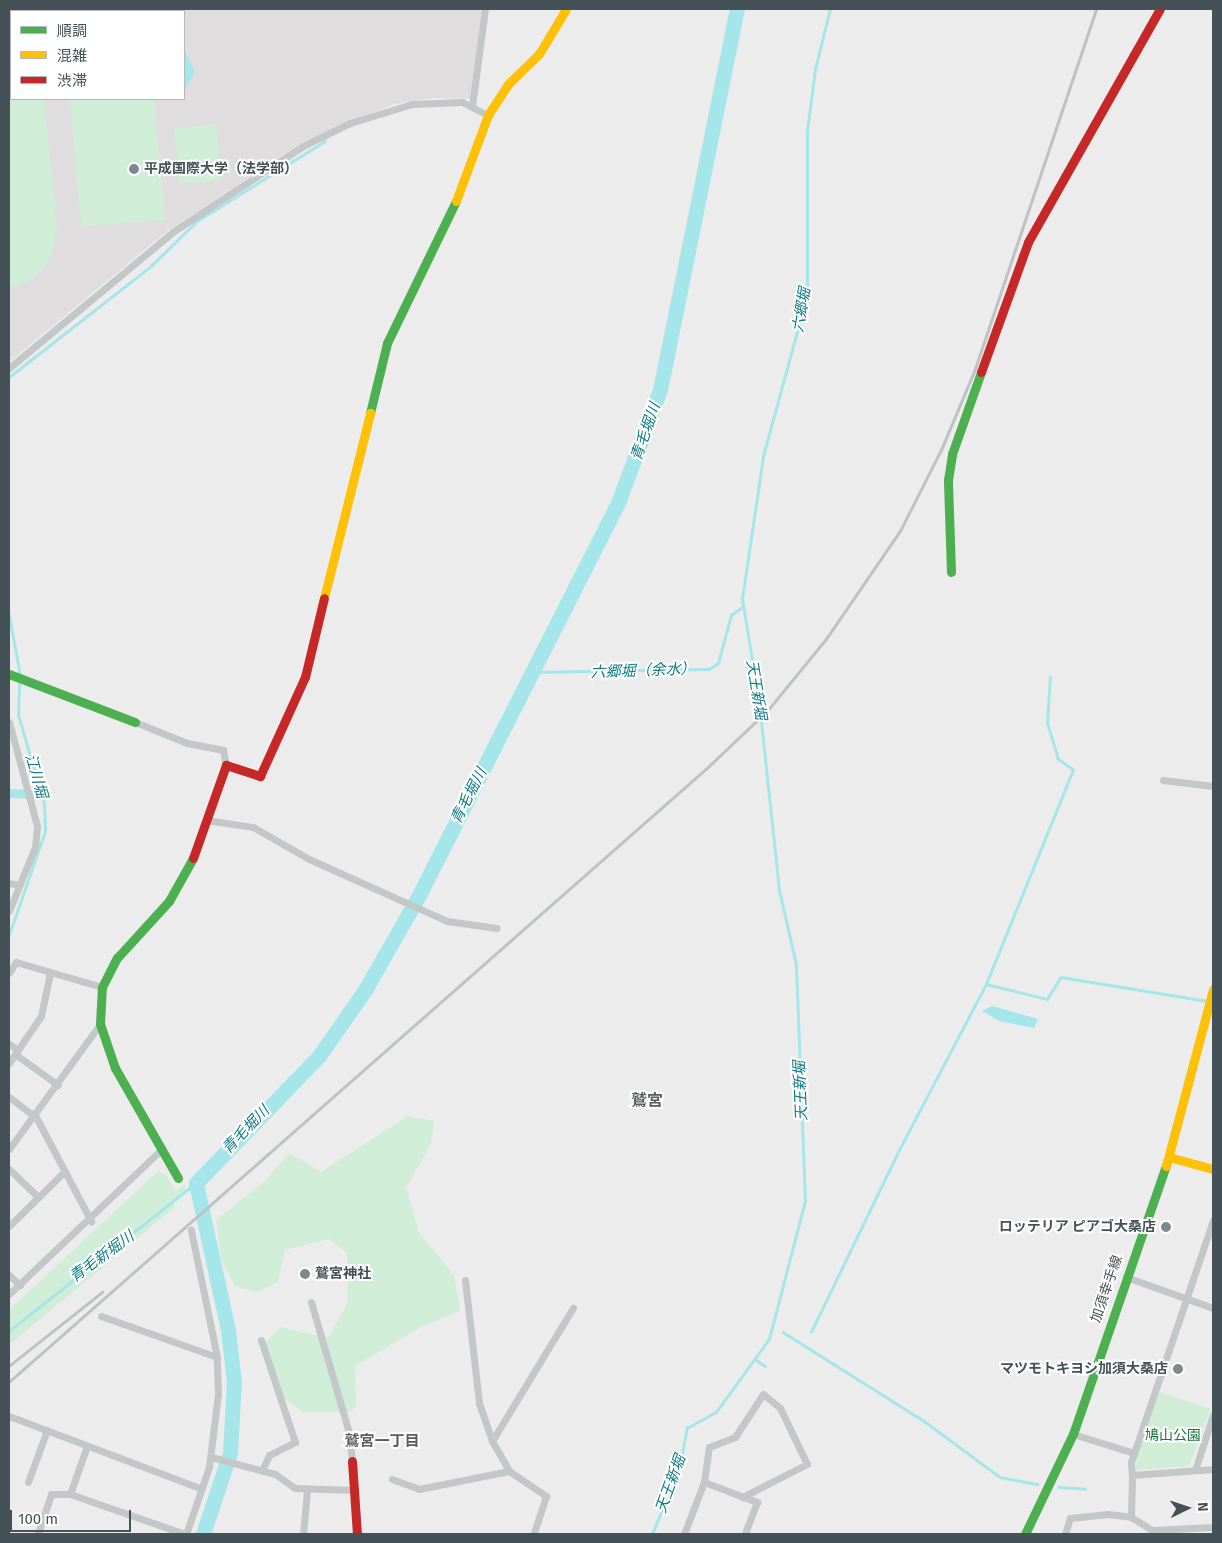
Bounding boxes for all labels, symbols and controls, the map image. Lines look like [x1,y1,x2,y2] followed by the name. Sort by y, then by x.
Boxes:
[10,10,185,100] legend
[57,22,87,40] text: 順調
[57,47,87,65] text: 混雑
[57,72,87,90] text: 渋滞
[144,161,298,177] place label: 平成国際大学（法学部）
[128,163,140,175] marker: 平成国際大学（法学部）
[789,286,815,334] water label: 六郷堀
[628,401,664,463] water label: 青毛堀川
[742,659,770,721] water label: 天王新堀
[590,660,696,682] water label: 六郷堀（余水）
[21,752,51,800] water label: 江川堀
[447,765,491,827] water label: 青毛堀川
[791,1061,811,1121] water label: 天王新堀
[631,1091,663,1111] district label: 鷲宮
[219,1102,273,1158] water label: 青毛堀川
[999,1219,1156,1235] place label: ロッテリア ピアゴ大桑店
[1160,1221,1172,1233] marker: ロッテリア ピアゴ大桑店
[66,1228,138,1286] water label: 青毛新堀川
[1088,1253,1126,1325] street label: 加須幸手線
[315,1266,371,1282] place label: 鷲宮神社
[299,1268,311,1280] marker: 鷲宮神社
[1000,1361,1168,1377] place label: マツモトキヨシ加須大桑店
[1172,1363,1184,1375] marker: マツモトキヨシ加須大桑店
[1145,1428,1201,1444] park label: 鳩山公園
[345,1433,419,1451] district label: 鷲宮一丁目
[652,1453,690,1515] water label: 天王新堀
[1162,1483,1212,1533] north arrow
[12,1500,134,1532] scale bar
[1194,1502,1211,1512] text: N
[18,1510,58,1528] text: 100 m

